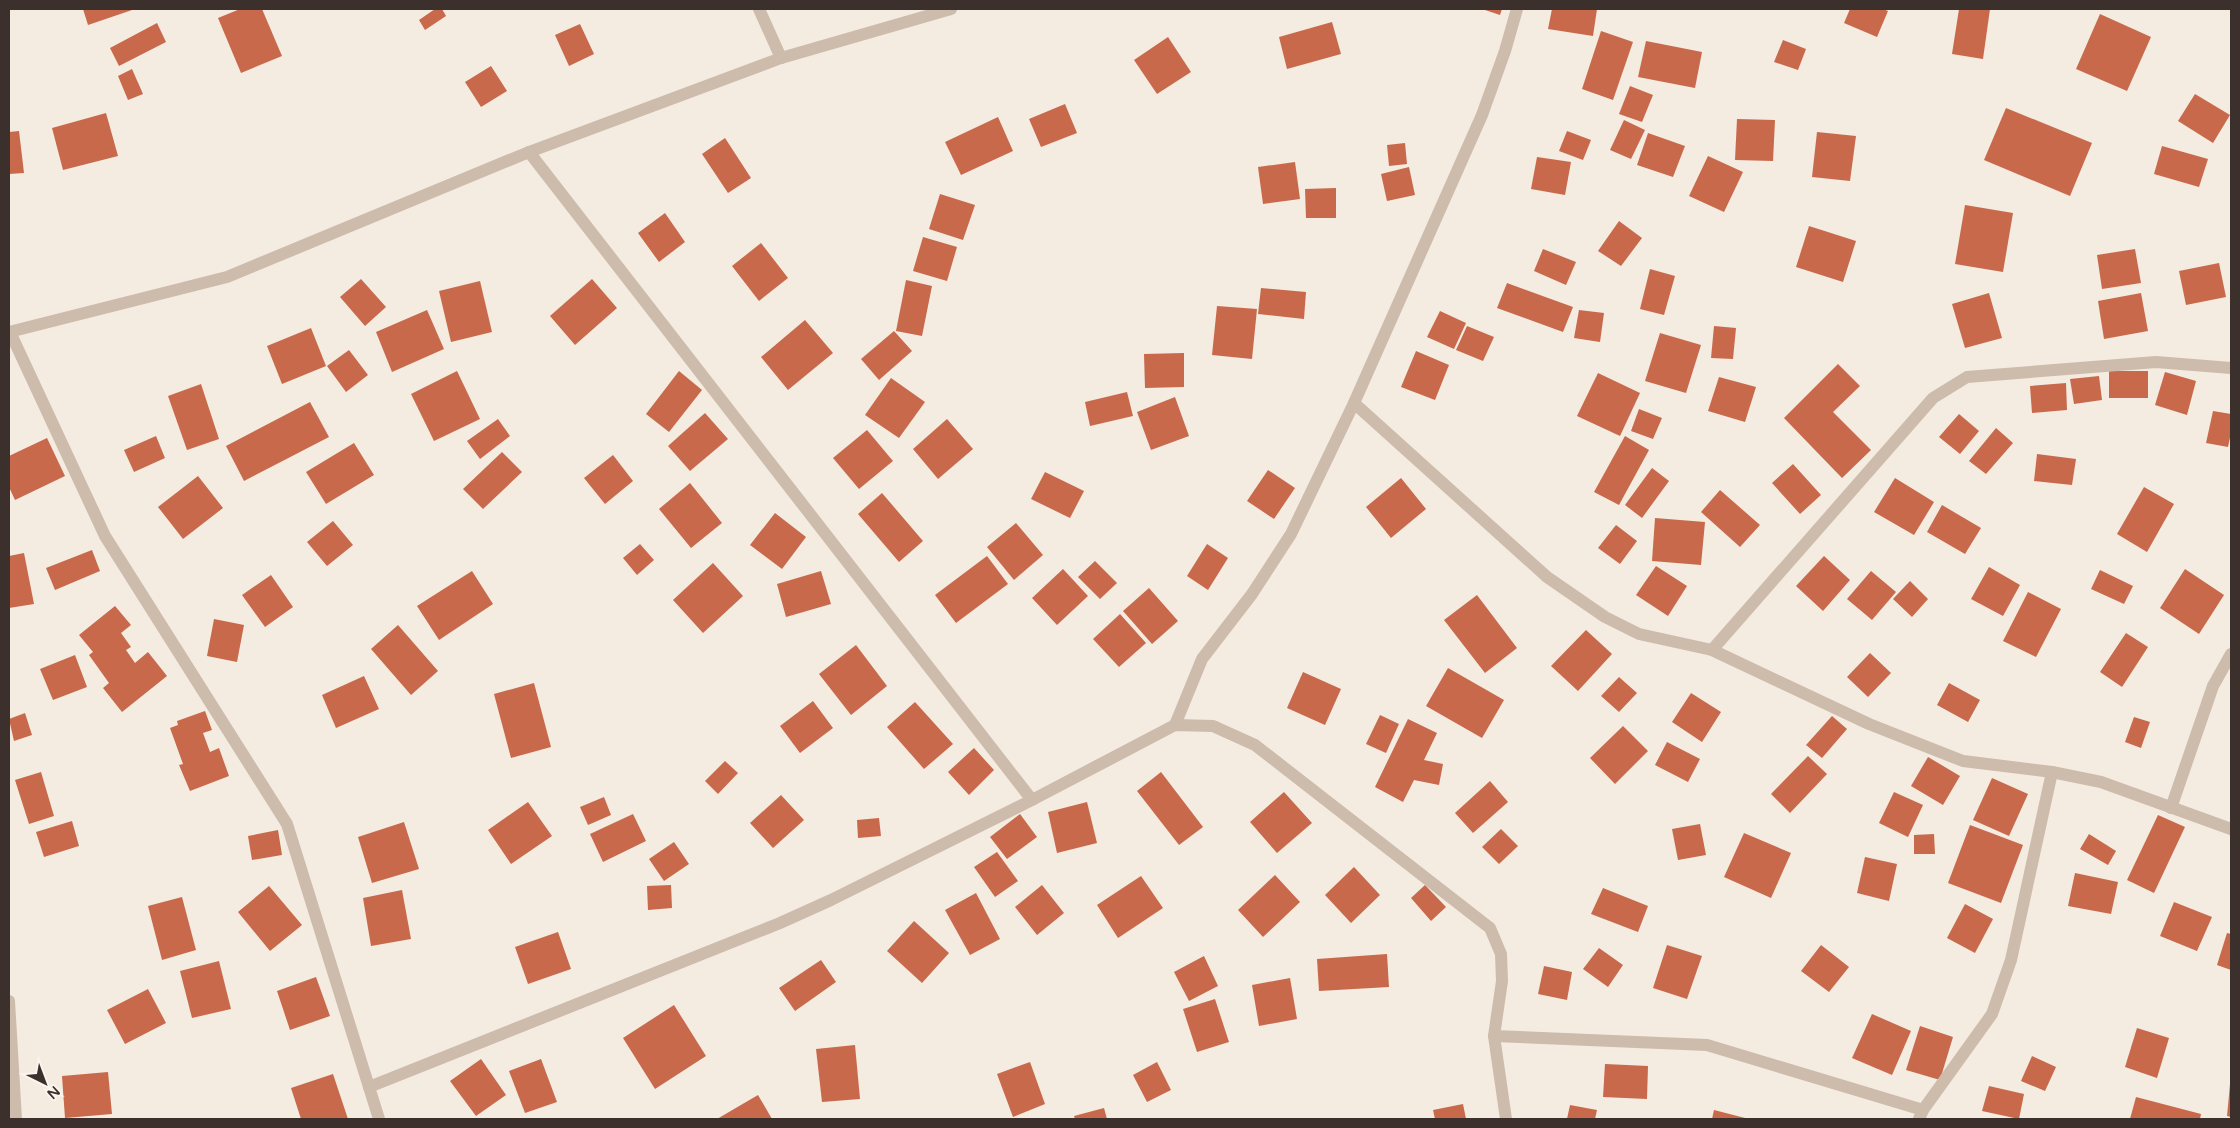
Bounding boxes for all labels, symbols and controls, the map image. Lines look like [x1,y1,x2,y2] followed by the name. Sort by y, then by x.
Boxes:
[20,1058,70,1108] north arrow
[43,1082,63,1102] text: N

